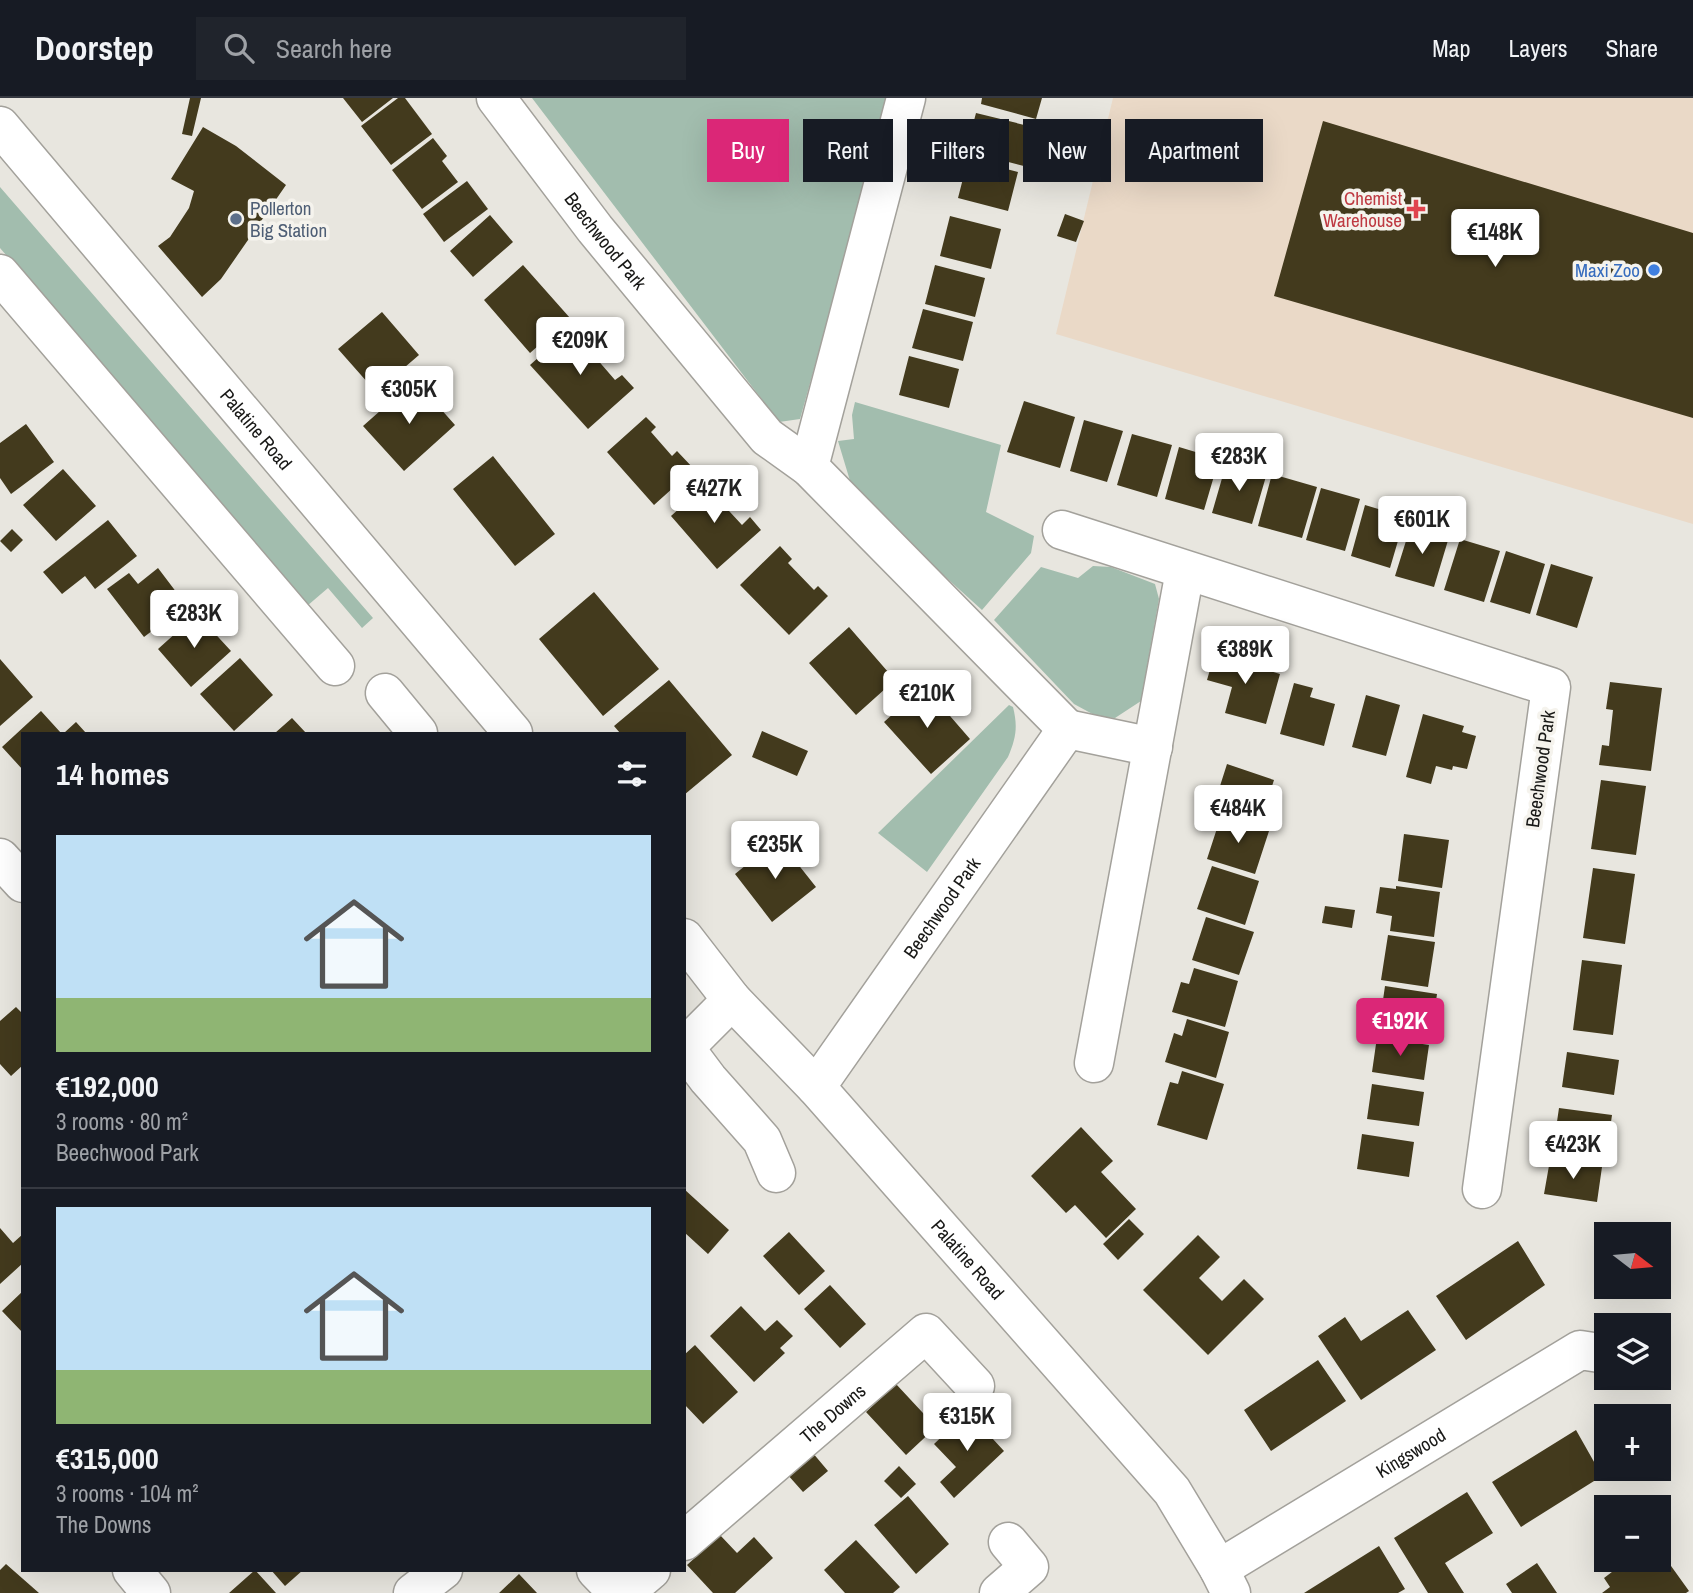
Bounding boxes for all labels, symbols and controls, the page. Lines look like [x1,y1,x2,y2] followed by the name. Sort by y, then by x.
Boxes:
[196,17,686,80] search box
[35,26,154,70] text: Doorstep
[220,29,258,67] icon: search
[276,31,392,66] text: Search here
[1432,32,1470,64] text: Map
[1508,32,1567,64] text: Layers
[1605,32,1658,64] text: Share
[707,119,789,182] chip: Buy
[803,119,893,182] chip: Rent
[907,119,1009,182] chip: Filters
[1023,119,1111,182] chip: New
[1125,119,1263,182] chip: Apartment
[1323,185,1403,233] place label: Chemist Warehouse
[559,187,653,295] street label: Beechwood Park
[250,195,327,243] place label: Pollerton Big Station
[1408,201,1424,217] marker: Chemist Warehouse
[1446,209,1544,269] pin: €148K
[228,211,244,227] marker: Pollerton Big Station
[1467,216,1523,247] text: €148K
[1575,257,1640,283] place label: Maxi Zoo
[1646,262,1662,278] marker: Maxi Zoo
[531,317,629,377] pin: €209K
[552,324,608,355] text: €209K
[360,366,458,426] pin: €305K
[381,373,437,404] text: €305K
[214,383,298,475] street label: Palatine Road
[1190,434,1288,493] pin: €283K
[1211,440,1267,471] text: €283K
[665,466,763,525] pin: €427K
[686,472,742,503] text: €427K
[1373,496,1471,556] pin: €601K
[1394,503,1450,534] text: €601K
[145,590,243,650] pin: €283K
[166,597,222,628] text: €283K
[1196,626,1294,686] pin: €389K
[1217,633,1273,664] text: €389K
[878,670,976,730] pin: €210K
[899,677,955,708] text: €210K
[1519,709,1561,829] street label: Beechwood Park
[56,754,170,794] text: 14 homes
[613,755,651,793] icon: filters
[1189,786,1287,845] pin: €484K
[1210,792,1266,823] text: €484K
[726,822,824,881] pin: €235K
[747,828,803,859] text: €235K
[897,852,986,963] street label: Beechwood Park
[291,881,417,1007] icon: home
[1351,998,1449,1058] pin: €192K
[1372,1005,1428,1036] text: €192K
[56,1066,159,1106] text: €192,000
[56,1106,188,1137] text: 3 rooms · 80 m²
[1524,1122,1622,1181] pin: €423K
[1545,1128,1601,1159] text: €423K
[56,1137,199,1168] text: Beechwood Park
[925,1214,1010,1305] street label: Palatine Road
[1594,1222,1671,1298] north arrow
[1594,1222,1671,1572] map controls
[291,1253,417,1379] icon: home
[1594,1313,1671,1390] button: layers
[794,1378,871,1449] street label: The Downs
[918,1394,1016,1453] pin: €315K
[939,1400,995,1431] text: €315K
[1594,1404,1671,1481] button: +
[1371,1422,1450,1484] street label: Kingswood
[56,1438,159,1478] text: €315,000
[56,1478,199,1509] text: 3 rooms · 104 m²
[1594,1495,1671,1572] button: −
[56,1509,151,1540] text: The Downs

